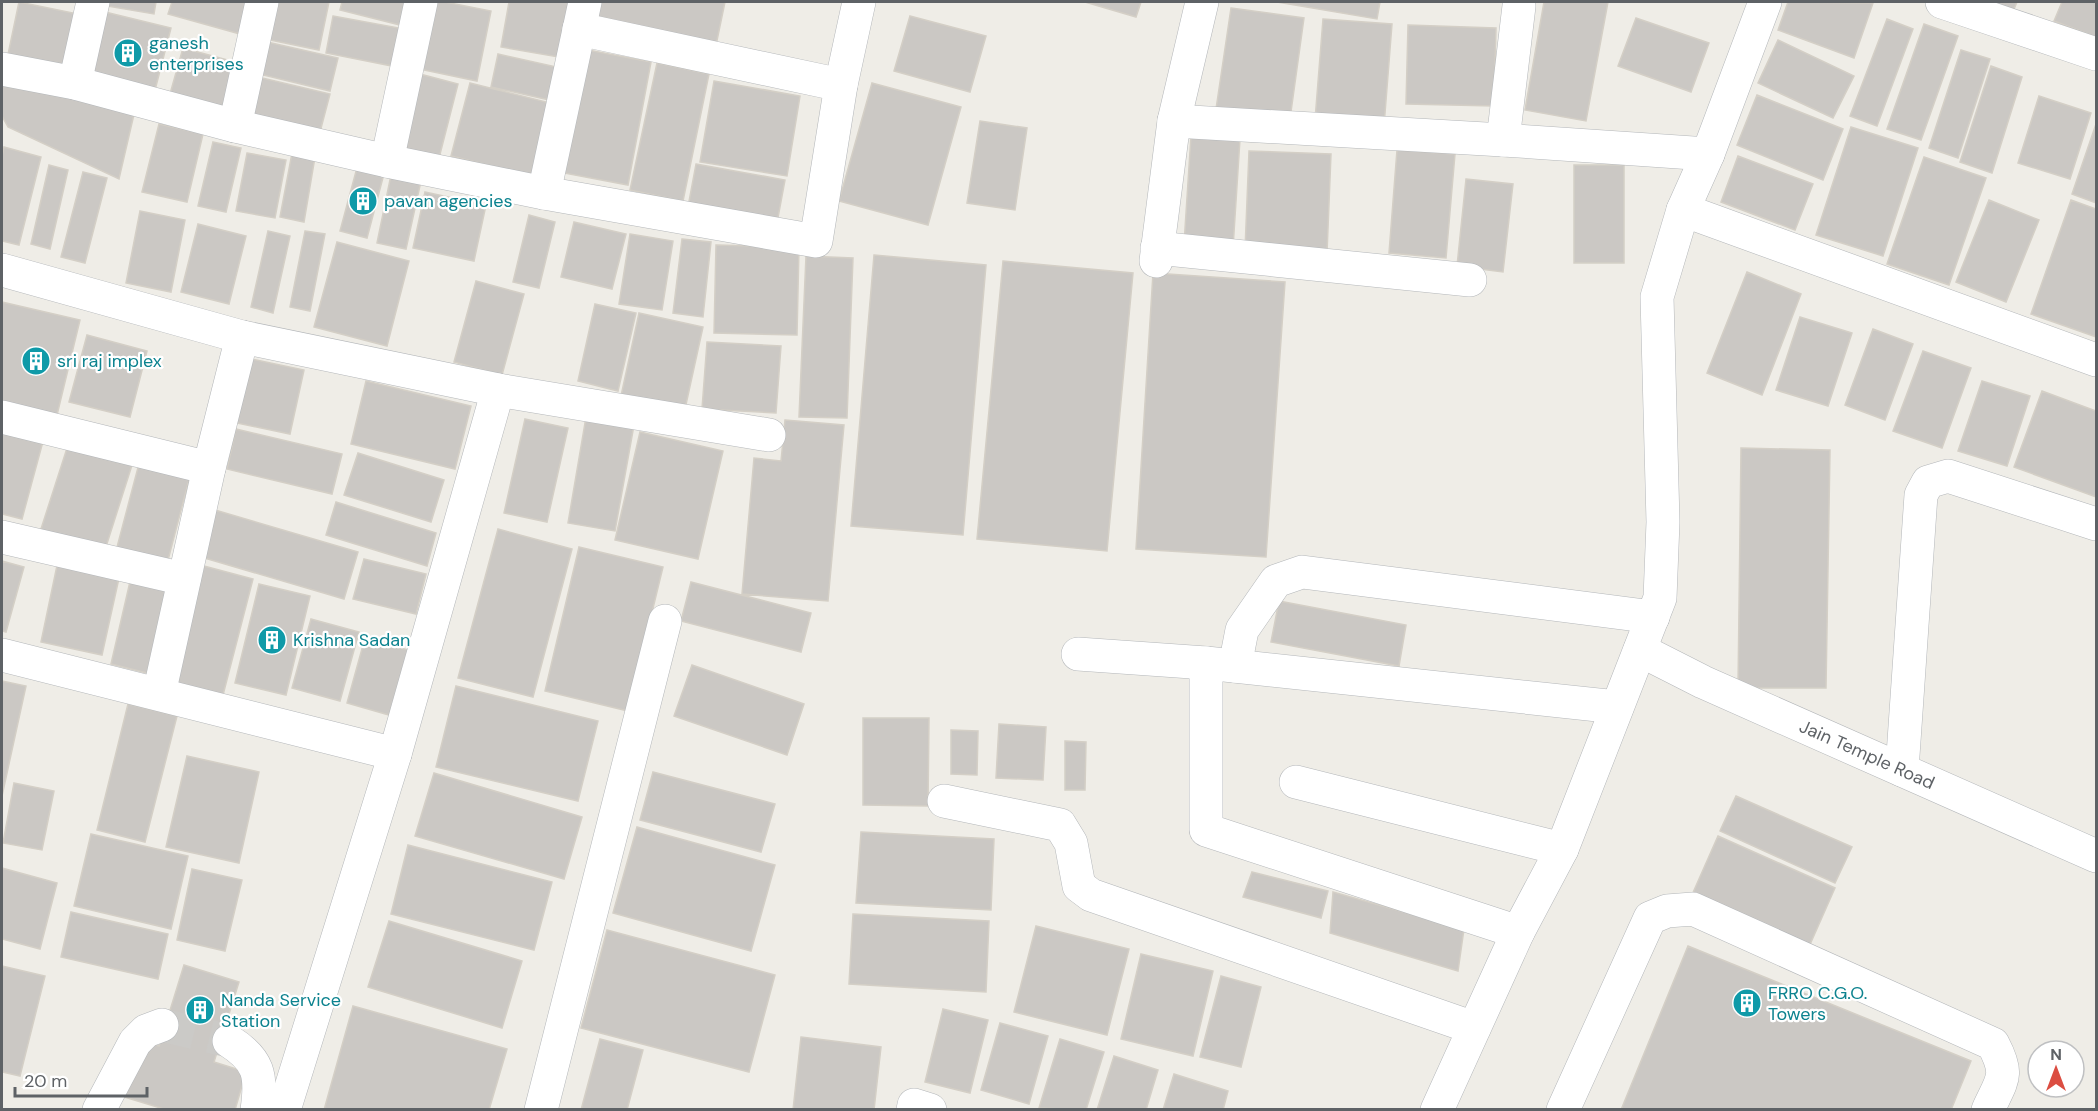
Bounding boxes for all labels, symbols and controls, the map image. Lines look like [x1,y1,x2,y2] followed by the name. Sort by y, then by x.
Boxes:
[149,31,244,76] place label: ganesh enterprises
[112,37,144,69] building icon: ganesh enterprises
[347,185,379,217] building icon: pavan agencies
[384,189,513,213] place label: pavan agencies
[20,345,52,377] building icon: sri raj implex
[57,349,162,373] place label: sri raj implex
[256,624,288,656] building icon: Krishna Sadan
[293,628,410,652] place label: Krishna Sadan
[1796,714,1938,795] street label: Jain Temple Road
[1768,981,1867,1026] place label: FRRO C.G.O. Towers
[1731,987,1763,1019] building icon: FRRO C.G.O. Towers
[221,988,341,1033] place label: Nanda Service Station
[184,994,216,1026] building icon: Nanda Service Station
[2026,1039,2086,1099] north arrow
[2050,1044,2062,1065] text: N
[15,1060,147,1098] scale bar
[24,1069,67,1093] text: 20 m

